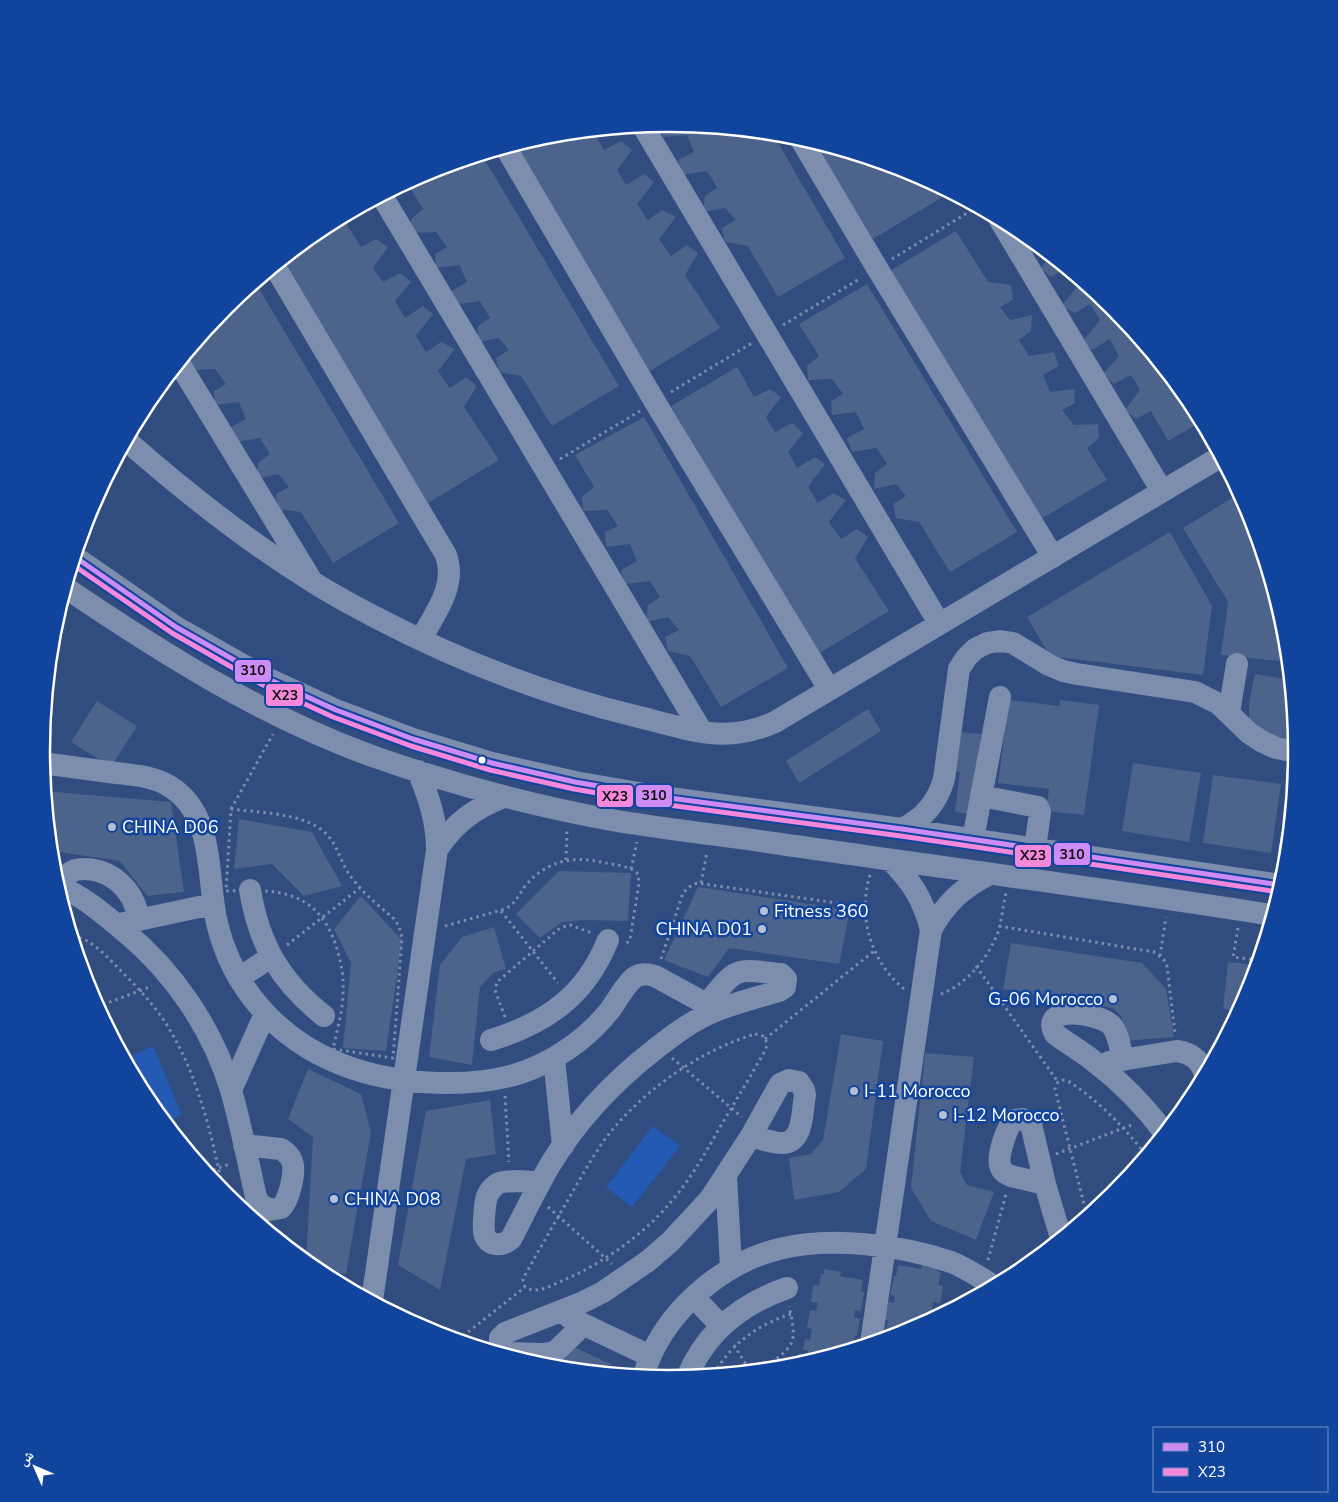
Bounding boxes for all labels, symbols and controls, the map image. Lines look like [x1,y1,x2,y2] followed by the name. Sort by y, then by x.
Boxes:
[234,659,272,683] line badge: 310
[240,661,266,680] text: 310
[265,683,304,707] line badge: X23
[271,686,298,705] text: X23
[477,755,487,765] unlabelled marker
[596,784,634,808] line badge: X23
[635,784,673,808] line badge: 310
[641,786,667,805] text: 310
[601,787,628,806] text: X23
[122,815,218,839] place label: CHINA D06
[106,821,118,833] marker: CHINA D06
[1053,842,1091,866] line badge: 310
[1014,844,1052,868] line badge: X23
[1059,845,1085,864] text: 310
[1019,846,1046,865] text: X23
[774,899,868,923] place label: Fitness 360
[758,905,770,917] marker: Fitness 360
[656,917,752,941] place label: CHINA D01
[756,923,768,935] marker: CHINA D01
[988,987,1103,1011] place label: G-06 Morocco
[1107,993,1119,1005] marker: G-06 Morocco
[864,1079,971,1103] place label: I-11 Morocco
[848,1085,860,1097] marker: I-11 Morocco
[953,1103,1060,1127] place label: I-12 Morocco
[937,1109,949,1121] marker: I-12 Morocco
[344,1187,440,1211] place label: CHINA D08
[328,1193,340,1205] marker: CHINA D08
[1153,1427,1328,1492] legend
[1198,1437,1225,1457] text: 310
[10,1442,60,1492] north arrow
[14,1446,38,1470] text: ش
[1198,1462,1226,1482] text: X23

